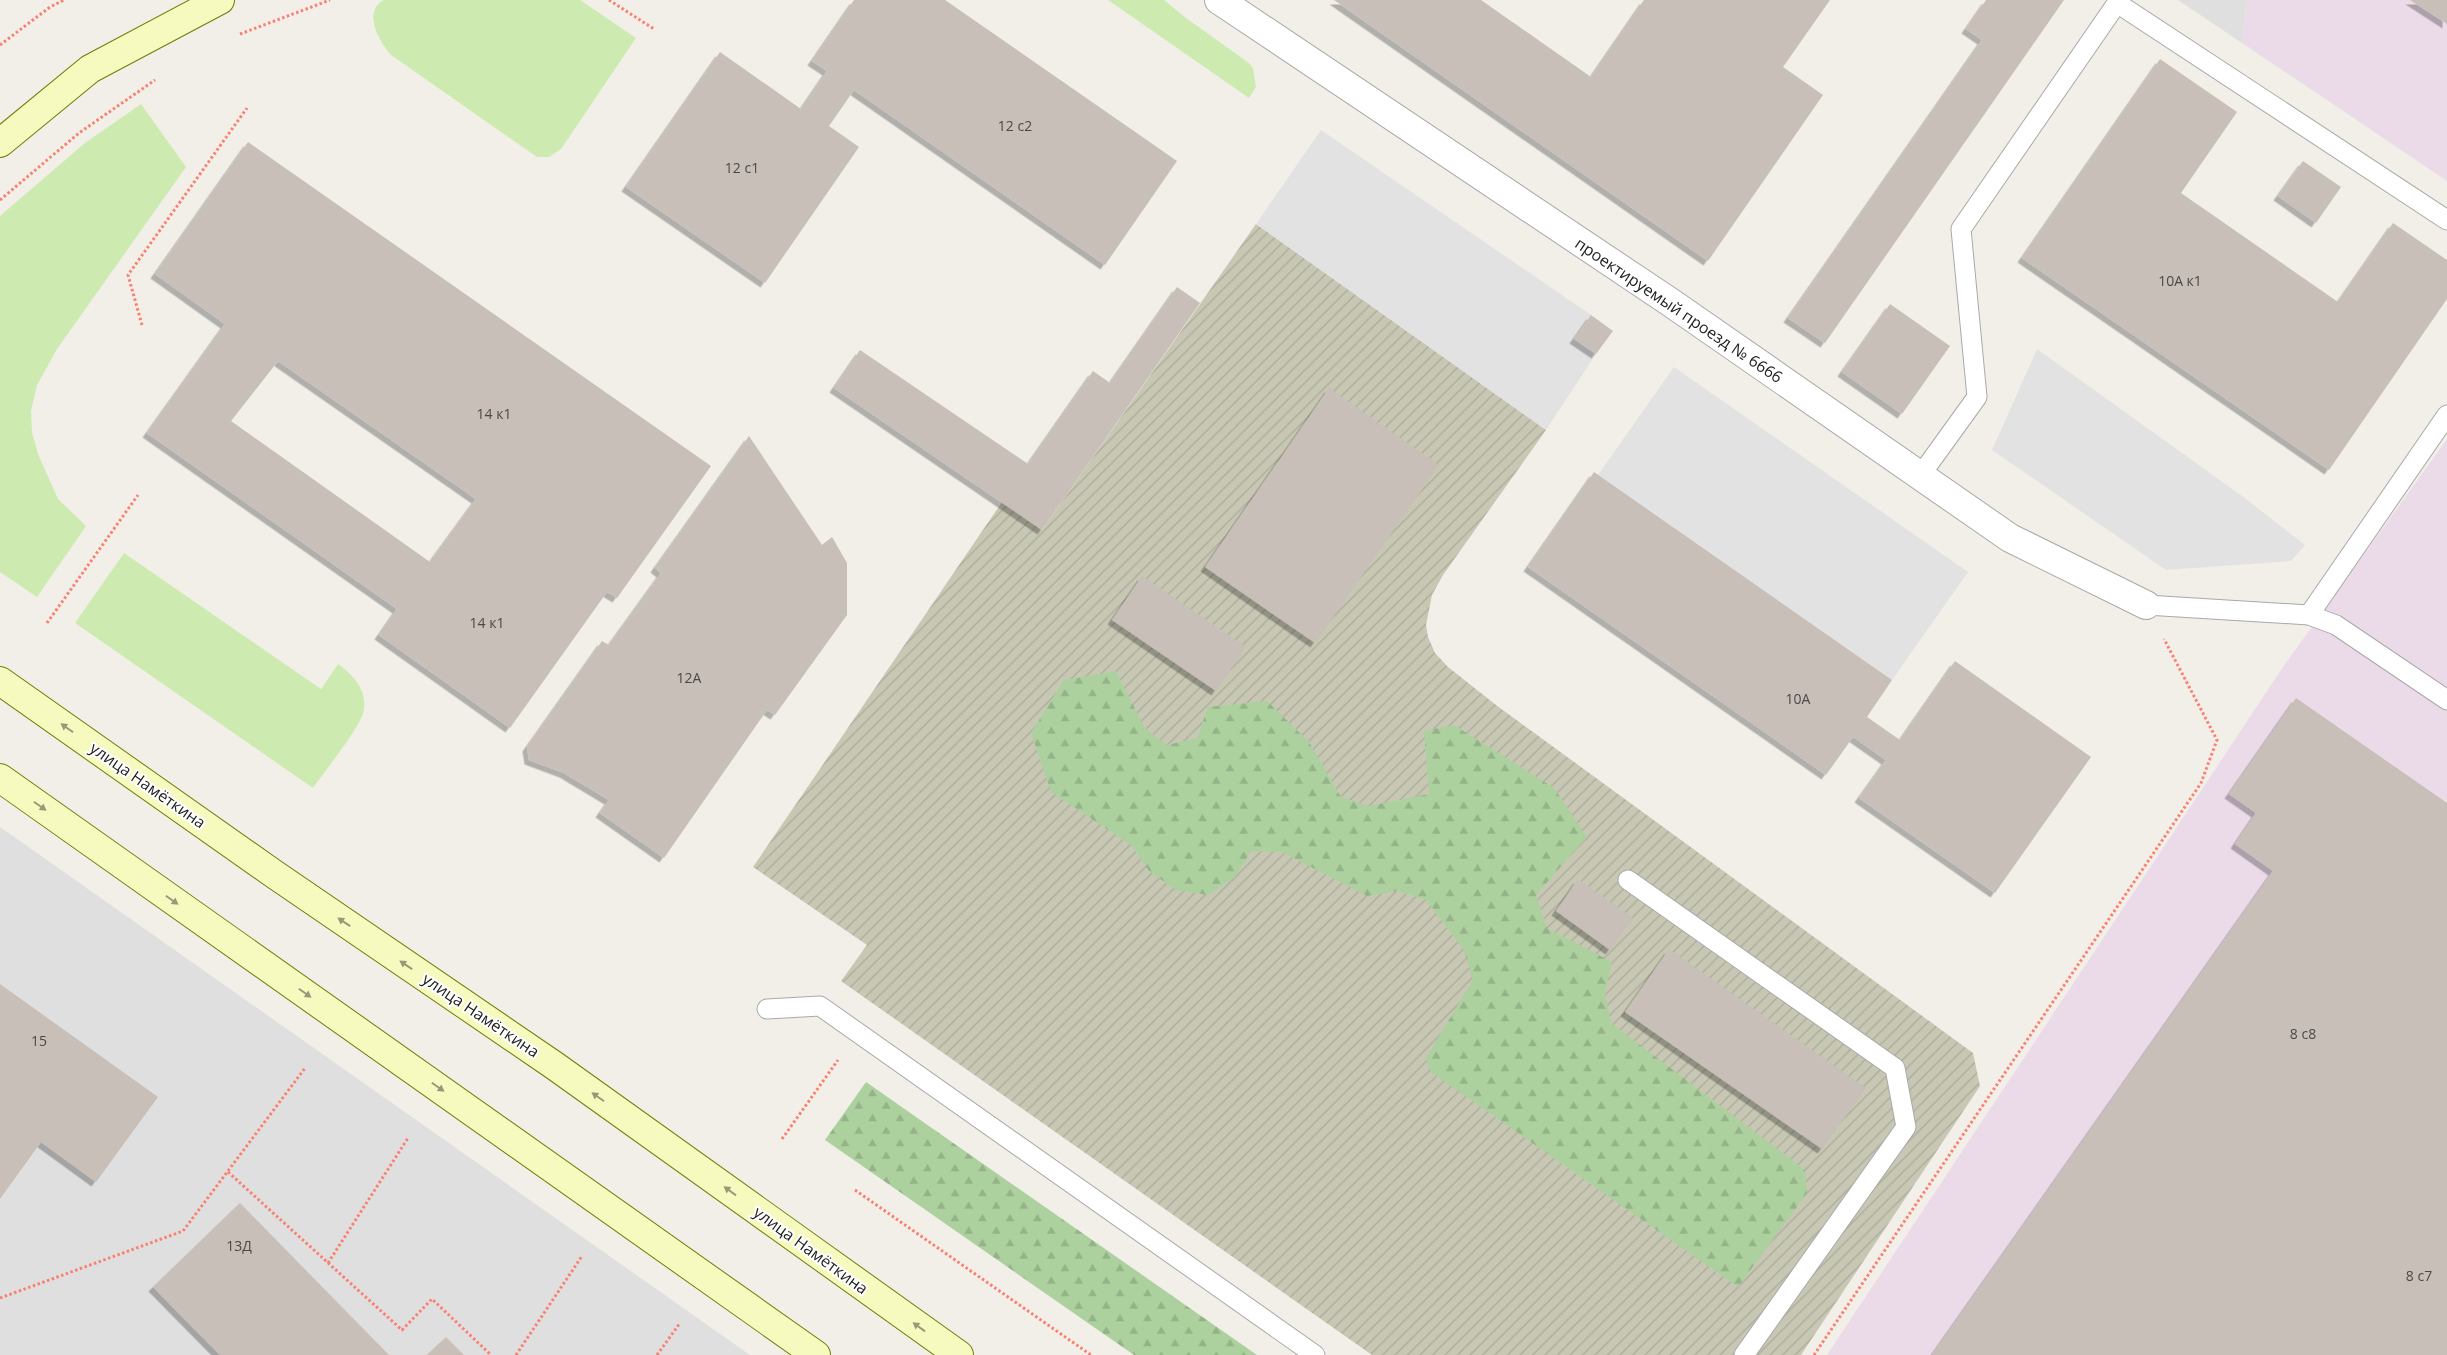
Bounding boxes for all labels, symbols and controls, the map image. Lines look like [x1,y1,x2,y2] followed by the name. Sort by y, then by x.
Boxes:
[998,116,1032,135] house number: 12 с2
[725,158,759,177] house number: 12 с1
[1571,232,1787,388] street label: проектируемый проезд № 6666
[2158,271,2202,290] house number: 10А к1
[477,404,511,423] house number: 14 к1
[470,613,504,632] house number: 14 к1
[677,668,702,687] house number: 12А
[1786,689,1811,708] house number: 10А
[61,723,74,733] one-way arrow
[86,737,210,833] street label: улица Намёткина
[33,801,47,811] one-way arrow
[166,895,179,905] one-way arrow
[337,917,351,927] one-way arrow
[400,960,413,970] one-way arrow
[418,968,544,1062] street label: улица Намёткина
[298,988,311,999] one-way arrow
[2290,1024,2316,1043] house number: 8 с8
[31,1031,47,1050] house number: 15
[431,1082,445,1092] one-way arrow
[591,1092,605,1102] one-way arrow
[723,1186,737,1196] one-way arrow
[749,1201,873,1299] street label: улица Намёткина
[226,1236,252,1255] house number: 13Д
[2406,1266,2432,1285] house number: 8 с7
[912,1322,926,1332] one-way arrow

